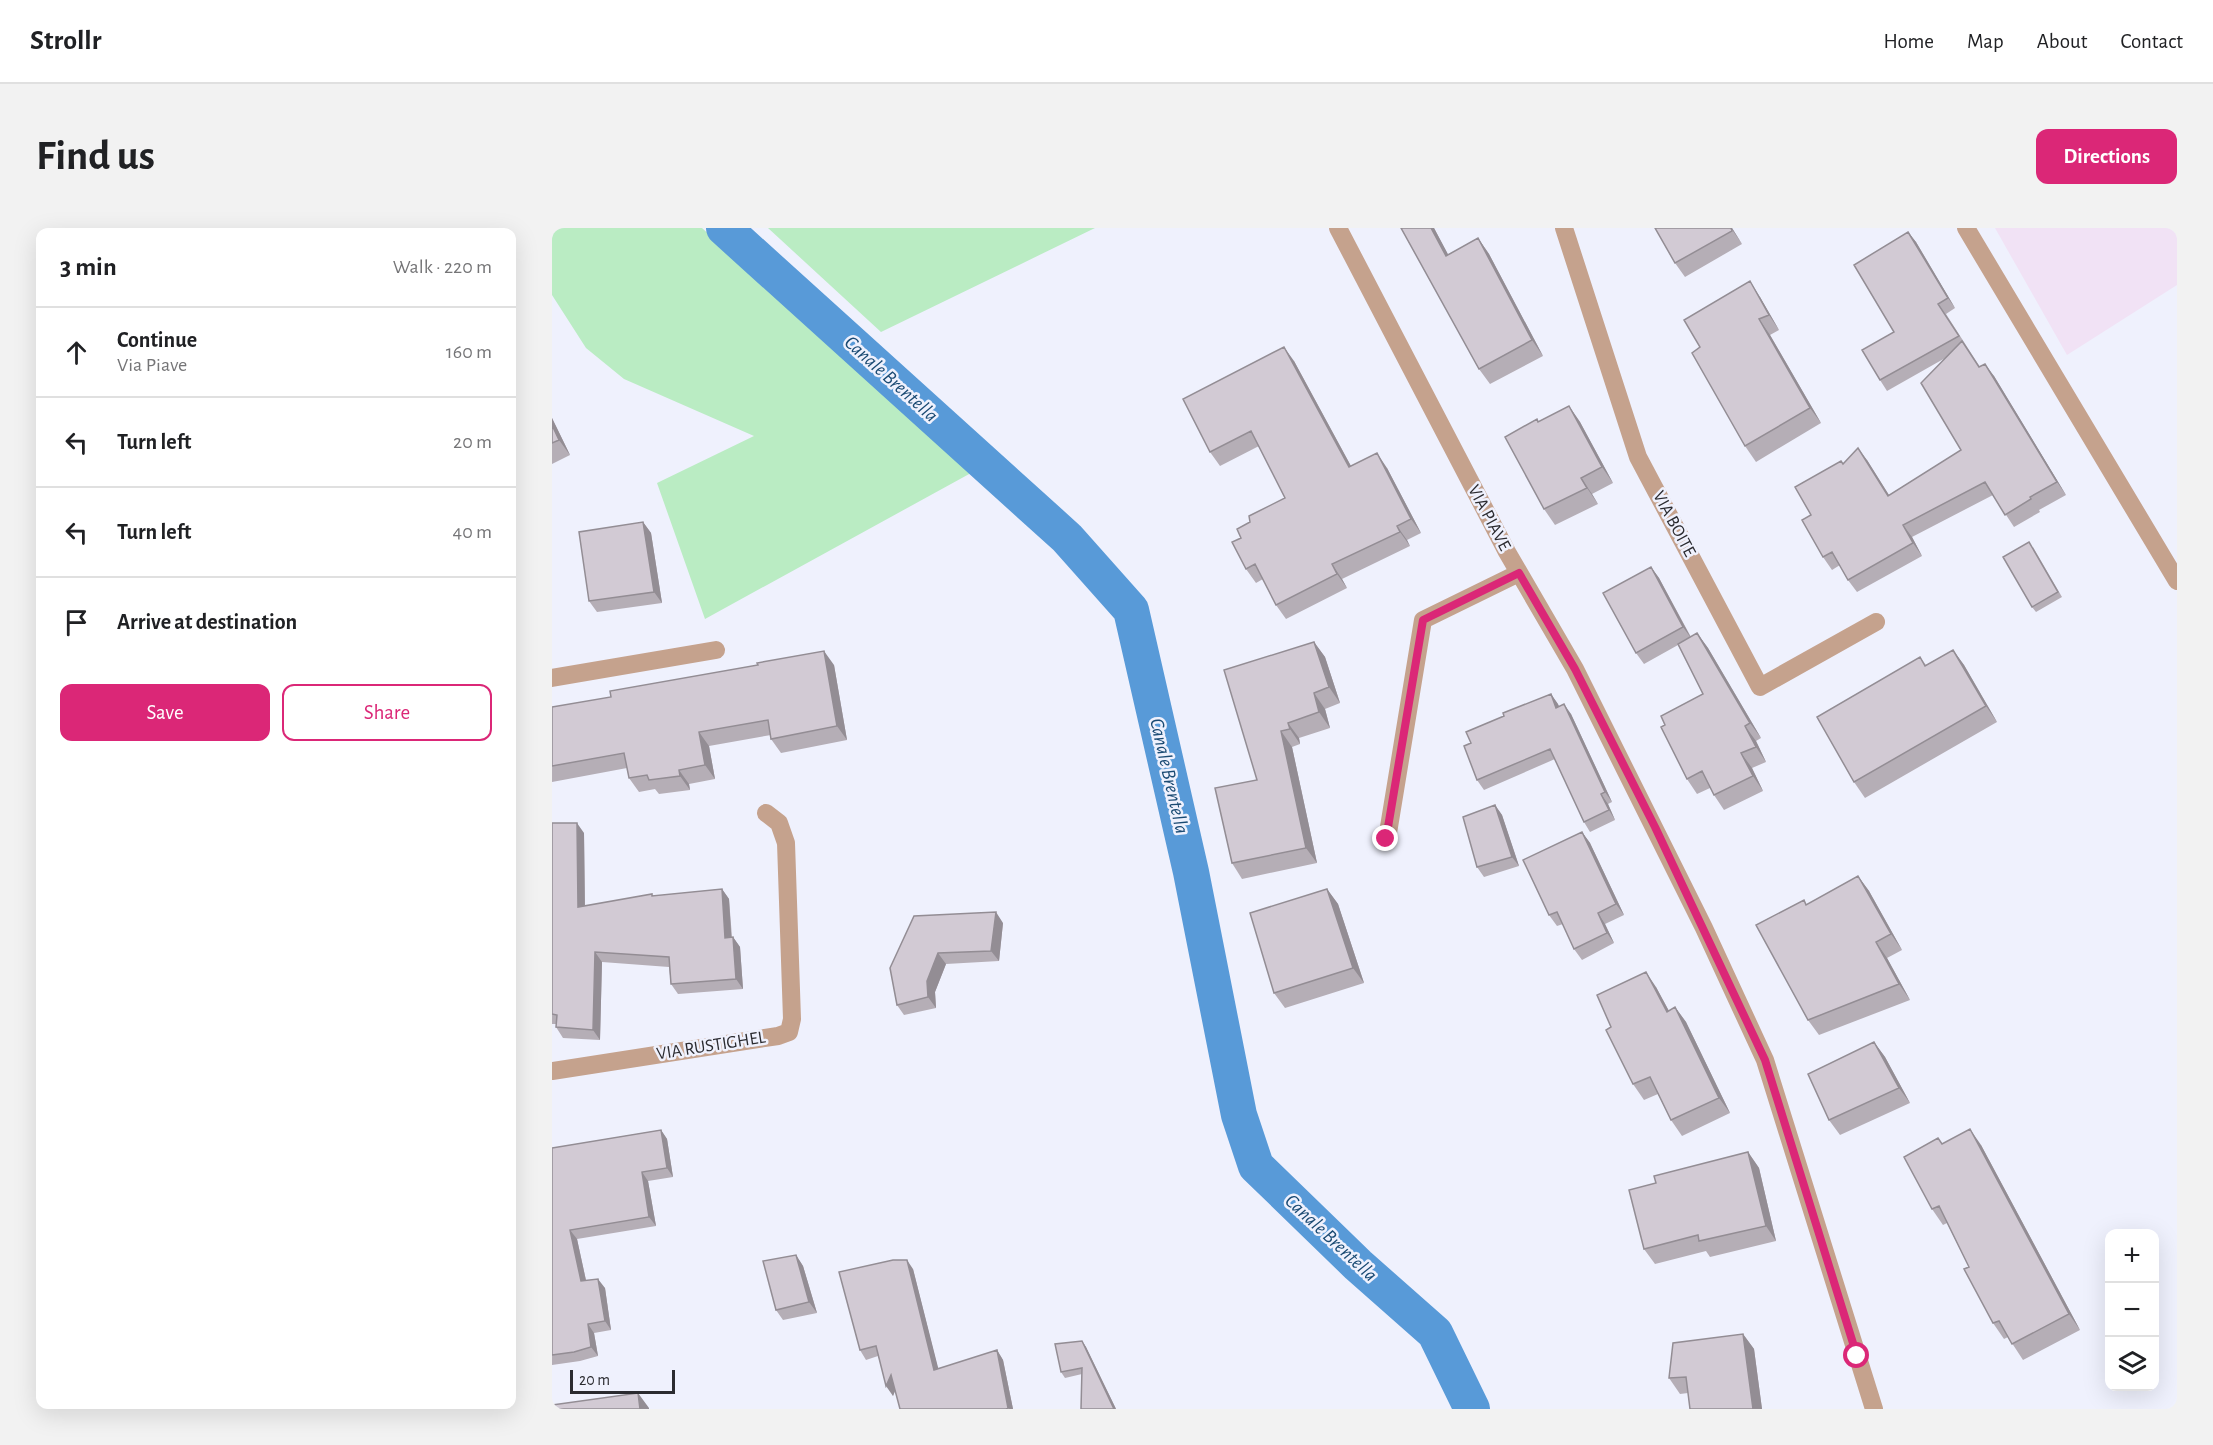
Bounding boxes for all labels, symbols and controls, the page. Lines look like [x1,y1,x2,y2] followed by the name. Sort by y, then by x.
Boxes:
[30,27,101,55] text: Strollr
[1883,31,1934,52] text: Home
[1967,31,2004,52] text: Map
[2037,31,2087,52] text: About
[2120,31,2183,52] text: Contact
[2036,129,2177,184] button: Directions
[36,135,155,177] text: Find us
[60,254,117,280] text: 3 min
[393,257,492,277] text: Walk · 220 m
[117,329,197,351] text: Continue
[840,332,942,426] water label: Canale Brentella
[60,336,93,369] icon: ahead
[446,342,492,362] text: 160 m
[117,355,187,375] text: Via Piave
[60,426,93,459] icon: left
[117,431,191,453] text: Turn left
[453,432,492,452] text: 20 m
[1464,482,1514,554] street label: VIA PIAVE
[1649,488,1699,560] street label: VIA BOITE
[60,516,93,549] icon: left
[117,521,191,543] text: Turn left
[453,522,492,542] text: 40 m
[60,606,93,639] icon: arrive
[117,611,297,633] text: Arrive at destination
[60,684,270,741] button: Save
[282,684,492,741] button: Share
[1146,716,1192,836] water label: Canale Brentella
[1372,825,1398,851] route end
[655,1028,767,1063] street label: VIA RUSTIGHEL
[1281,1190,1381,1286] water label: Canale Brentella
[2105,1229,2159,1391] map controls
[2105,1229,2159,1283] button: +
[2105,1283,2159,1337] button: −
[2105,1337,2159,1391] button: layers
[1843,1342,1869,1368] route start
[570,1367,675,1394] scale bar
[579,1372,610,1388] text: 20 m

